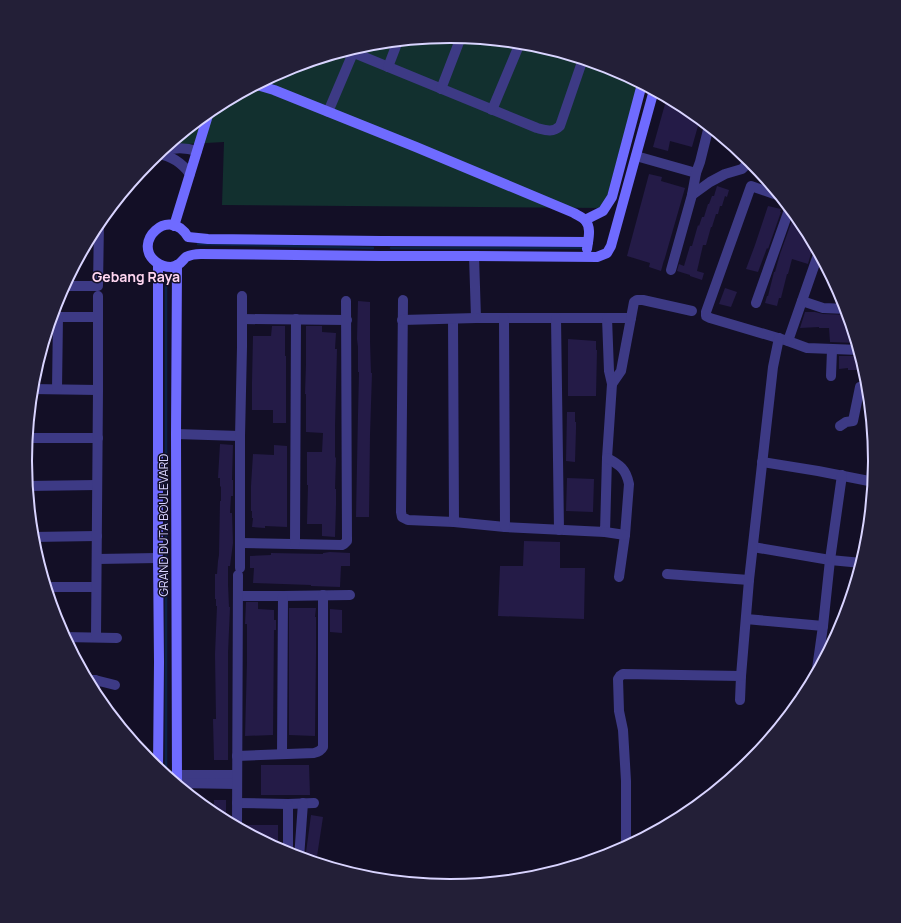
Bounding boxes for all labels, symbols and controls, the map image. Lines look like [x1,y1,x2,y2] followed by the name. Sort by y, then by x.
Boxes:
[92,267,180,286] district label: Gebang Raya
[155,454,172,596] street label: GRAND DUTA BOULEVARD

